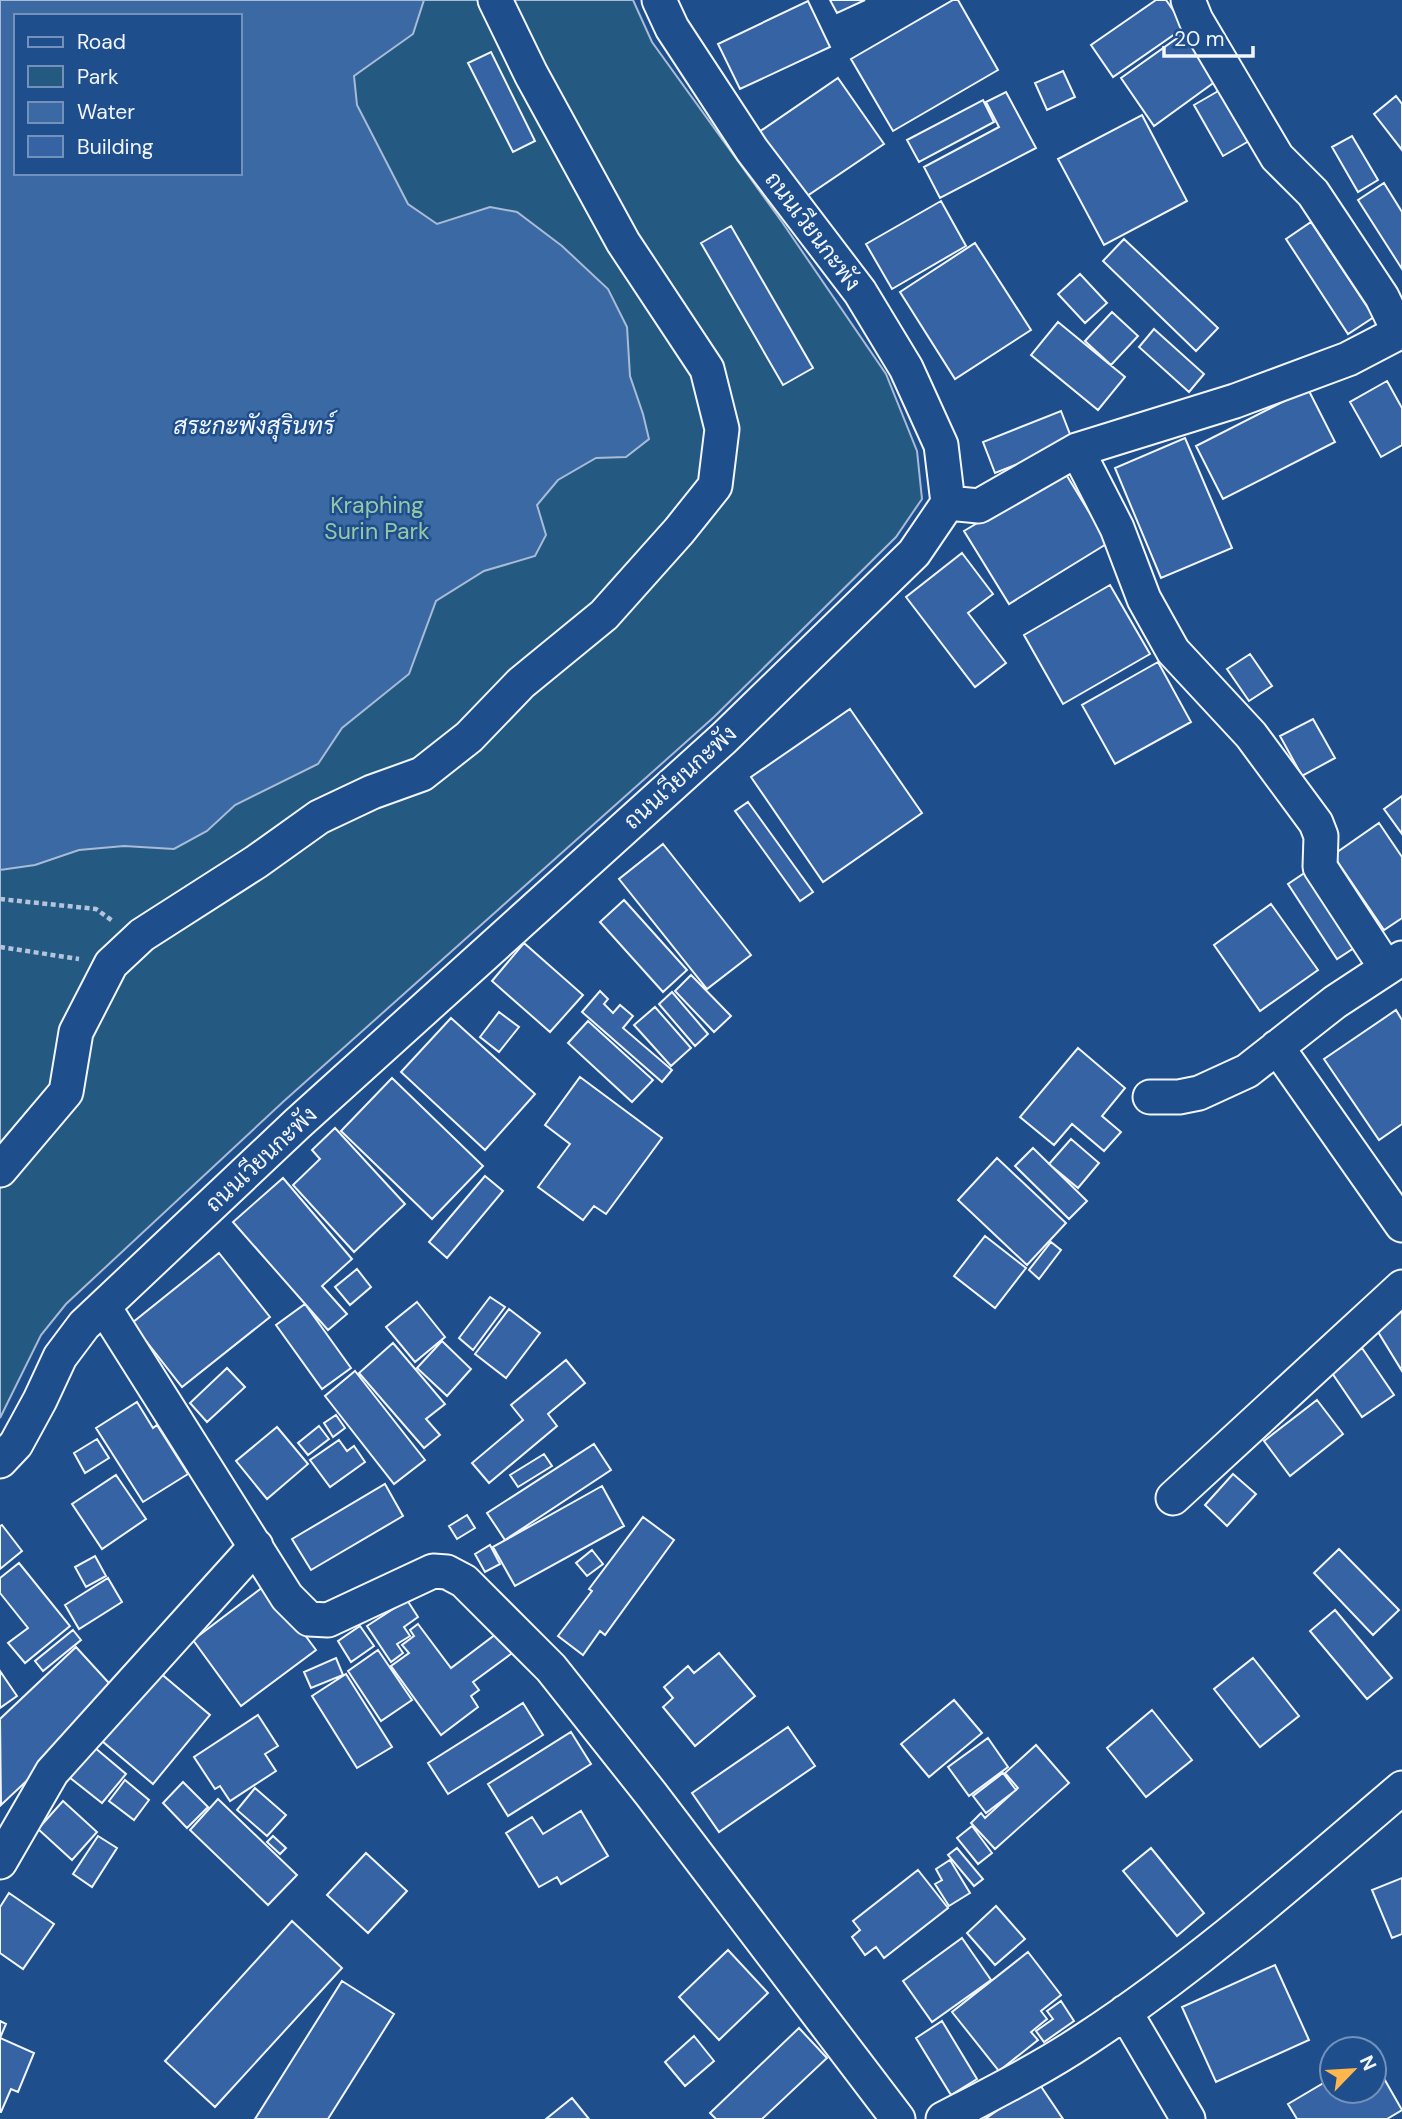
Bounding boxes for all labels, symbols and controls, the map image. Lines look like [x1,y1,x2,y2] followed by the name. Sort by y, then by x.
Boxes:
[14,14,242,175] legend
[1164,14,1253,58] scale bar
[1174,25,1225,53] text: 20 m
[77,28,126,56] text: Road
[77,63,119,91] text: Park
[77,98,135,126] text: Water
[77,133,154,161] text: Building
[758,165,868,297] street label: ถนนเวียนกะพัง
[173,410,338,442] water label: สระกะพังสุรินทร์
[324,490,430,546] park label: Kraphing Surin Park
[617,718,743,836] street label: ถนนเวียนกะพัง
[199,1100,323,1218] street label: ถนนเวียนกะพัง
[1318,2035,1388,2105] north arrow
[1354,2051,1382,2075] text: N

